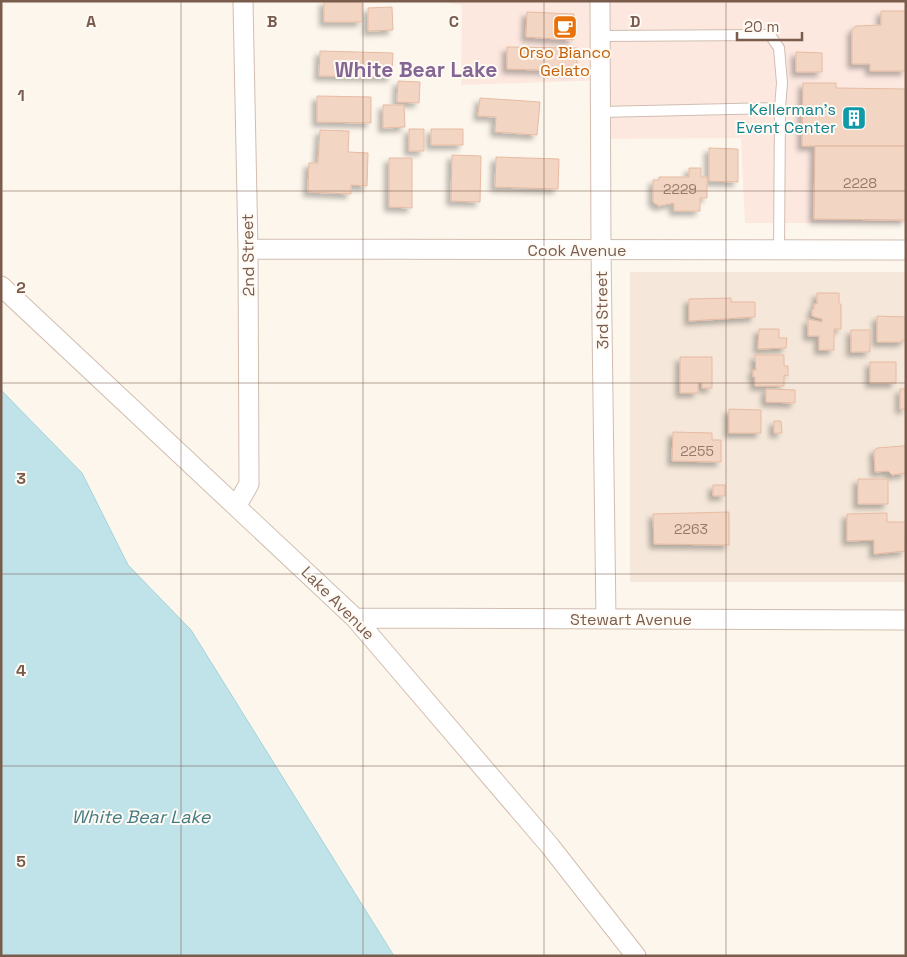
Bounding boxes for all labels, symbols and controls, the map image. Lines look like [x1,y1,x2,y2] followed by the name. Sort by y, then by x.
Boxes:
[737,10,802,42] scale bar
[86,11,96,32] text: A
[267,11,277,32] text: B
[449,11,459,32] text: C
[630,11,640,32] text: D
[552,14,578,40] cafe icon: Orso Bianco Gelato
[744,17,779,36] text: 20 m
[519,42,611,81] place label: Orso Bianco Gelato
[335,56,497,83] district label: White Bear Lake
[17,85,25,106] text: 1
[736,99,836,138] place label: Kellerman's Event Center
[841,105,867,131] building icon: Kellerman's Event Center
[843,174,877,192] house number: 2228
[663,180,697,198] house number: 2229
[237,213,259,297] street label: 2nd Street
[527,240,627,261] street label: Cook Avenue
[591,270,613,350] street label: 3rd Street
[16,277,26,298] text: 2
[680,442,714,460] house number: 2255
[16,468,26,489] text: 3
[674,520,708,538] house number: 2263
[297,562,379,644] street label: Lake Avenue
[570,609,692,630] street label: Stewart Avenue
[16,660,26,681] text: 4
[72,805,212,828] water label: White Bear Lake
[16,851,26,872] text: 5

